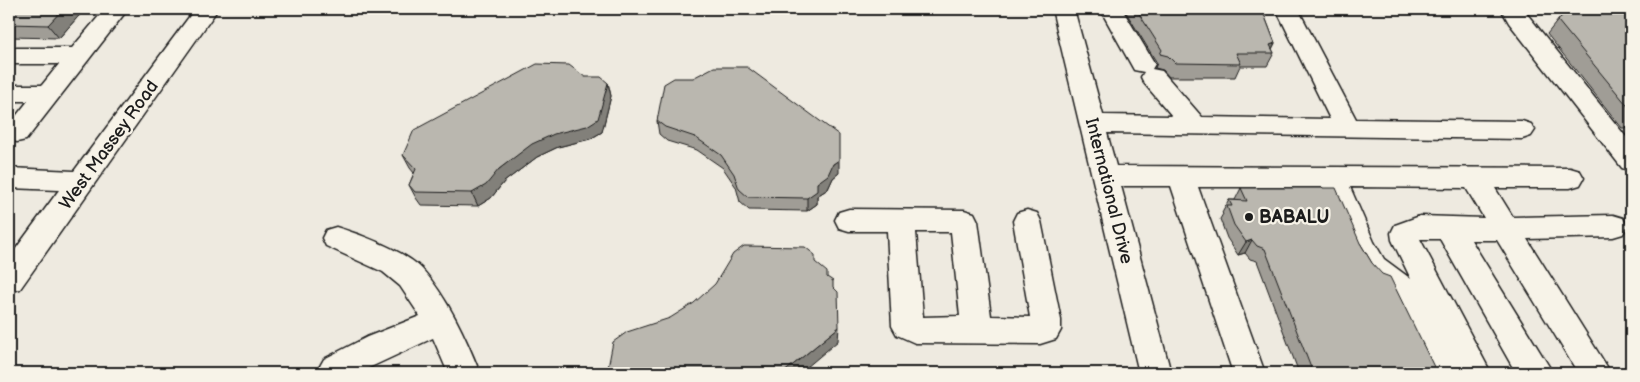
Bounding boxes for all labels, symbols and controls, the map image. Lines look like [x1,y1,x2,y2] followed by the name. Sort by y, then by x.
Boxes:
[55,76,163,214] street label: West Massey Road
[1081,116,1137,266] street label: International Drive
[1259,207,1329,228] place label: BABALU
[1243,211,1255,223] marker: BABALU

